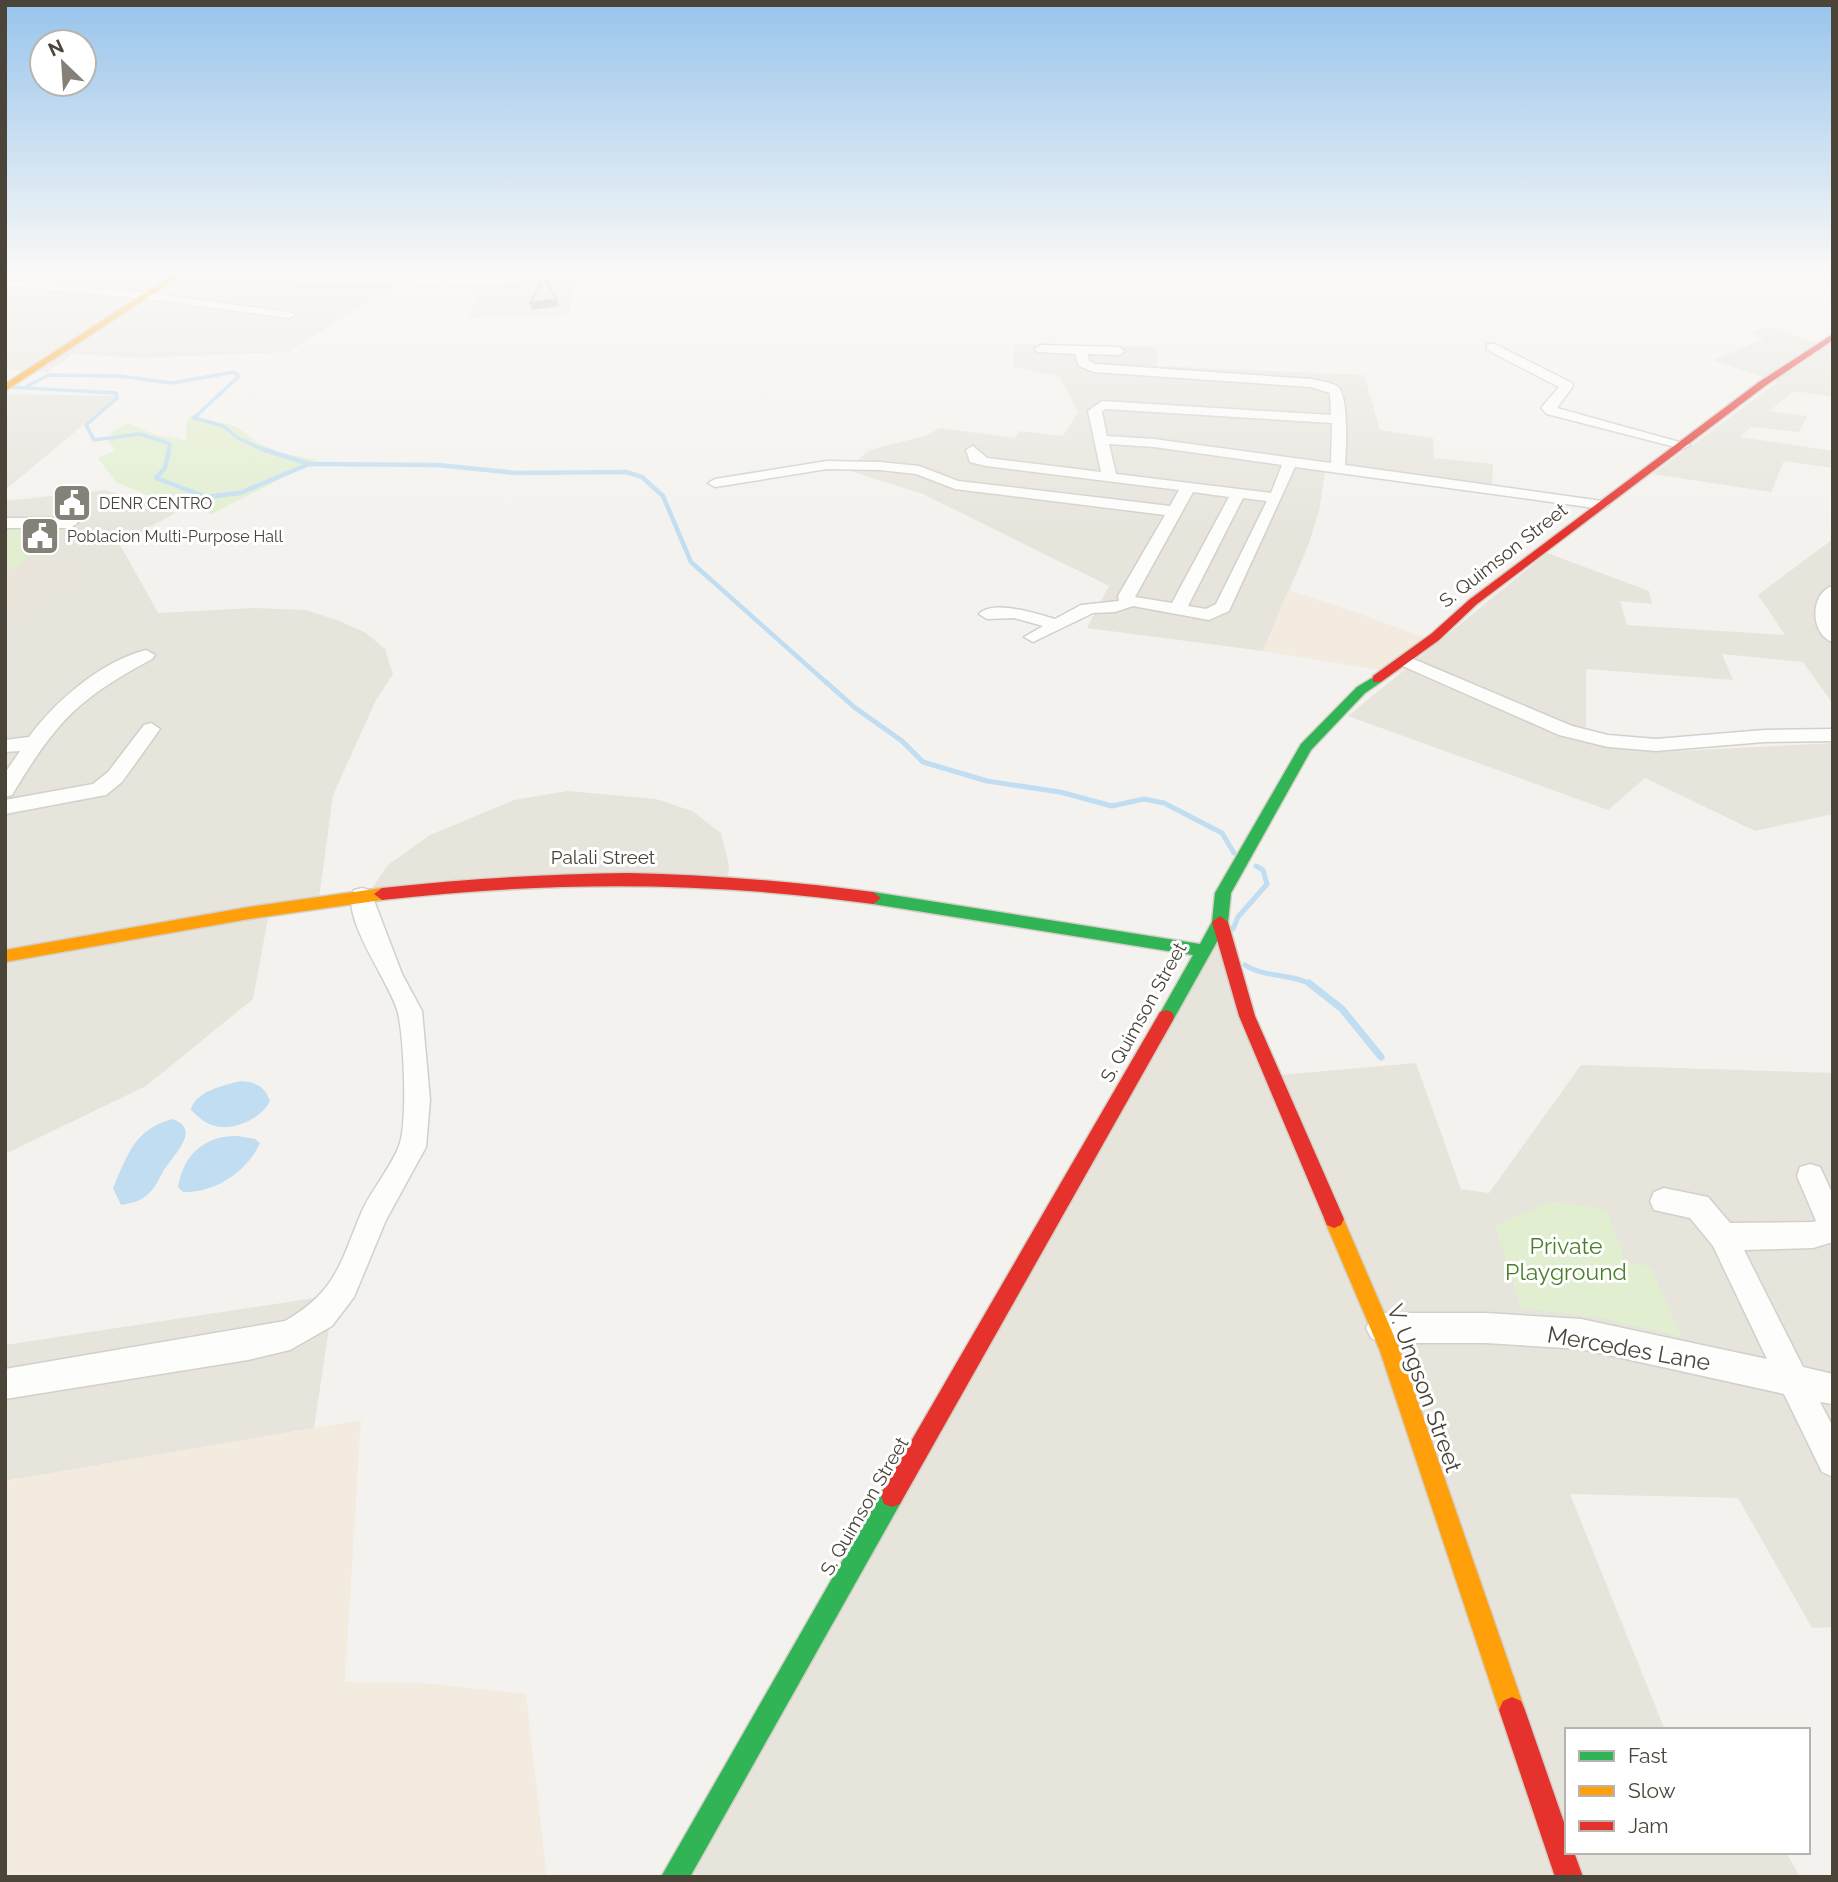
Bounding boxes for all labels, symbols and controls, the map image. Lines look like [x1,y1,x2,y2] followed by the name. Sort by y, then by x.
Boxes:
[28,28,98,98] north arrow
[45,35,67,61] text: N
[51,482,93,524] public building icon: DENR CENTRO
[99,494,212,513] place label: DENR CENTRO
[1435,498,1572,612] street label: S. Quimson Street
[19,515,61,557] public building icon: Poblacion Multi-Purpose Hall
[67,527,283,546] place label: Poblacion Multi-Purpose Hall
[551,846,656,868] street label: Palali Street
[1096,938,1191,1086] street label: S. Quimson Street
[1505,1232,1627,1285] park label: Private Playground
[1382,1300,1468,1476] street label: V. Ungson Street
[1545,1320,1713,1376] street label: Mercedes Lane
[815,1432,913,1579] street label: S. Quimson Street
[1565,1728,1810,1854] legend
[1628,1743,1668,1768] text: Fast
[1628,1778,1676,1803] text: Slow
[1628,1813,1669,1838] text: Jam

